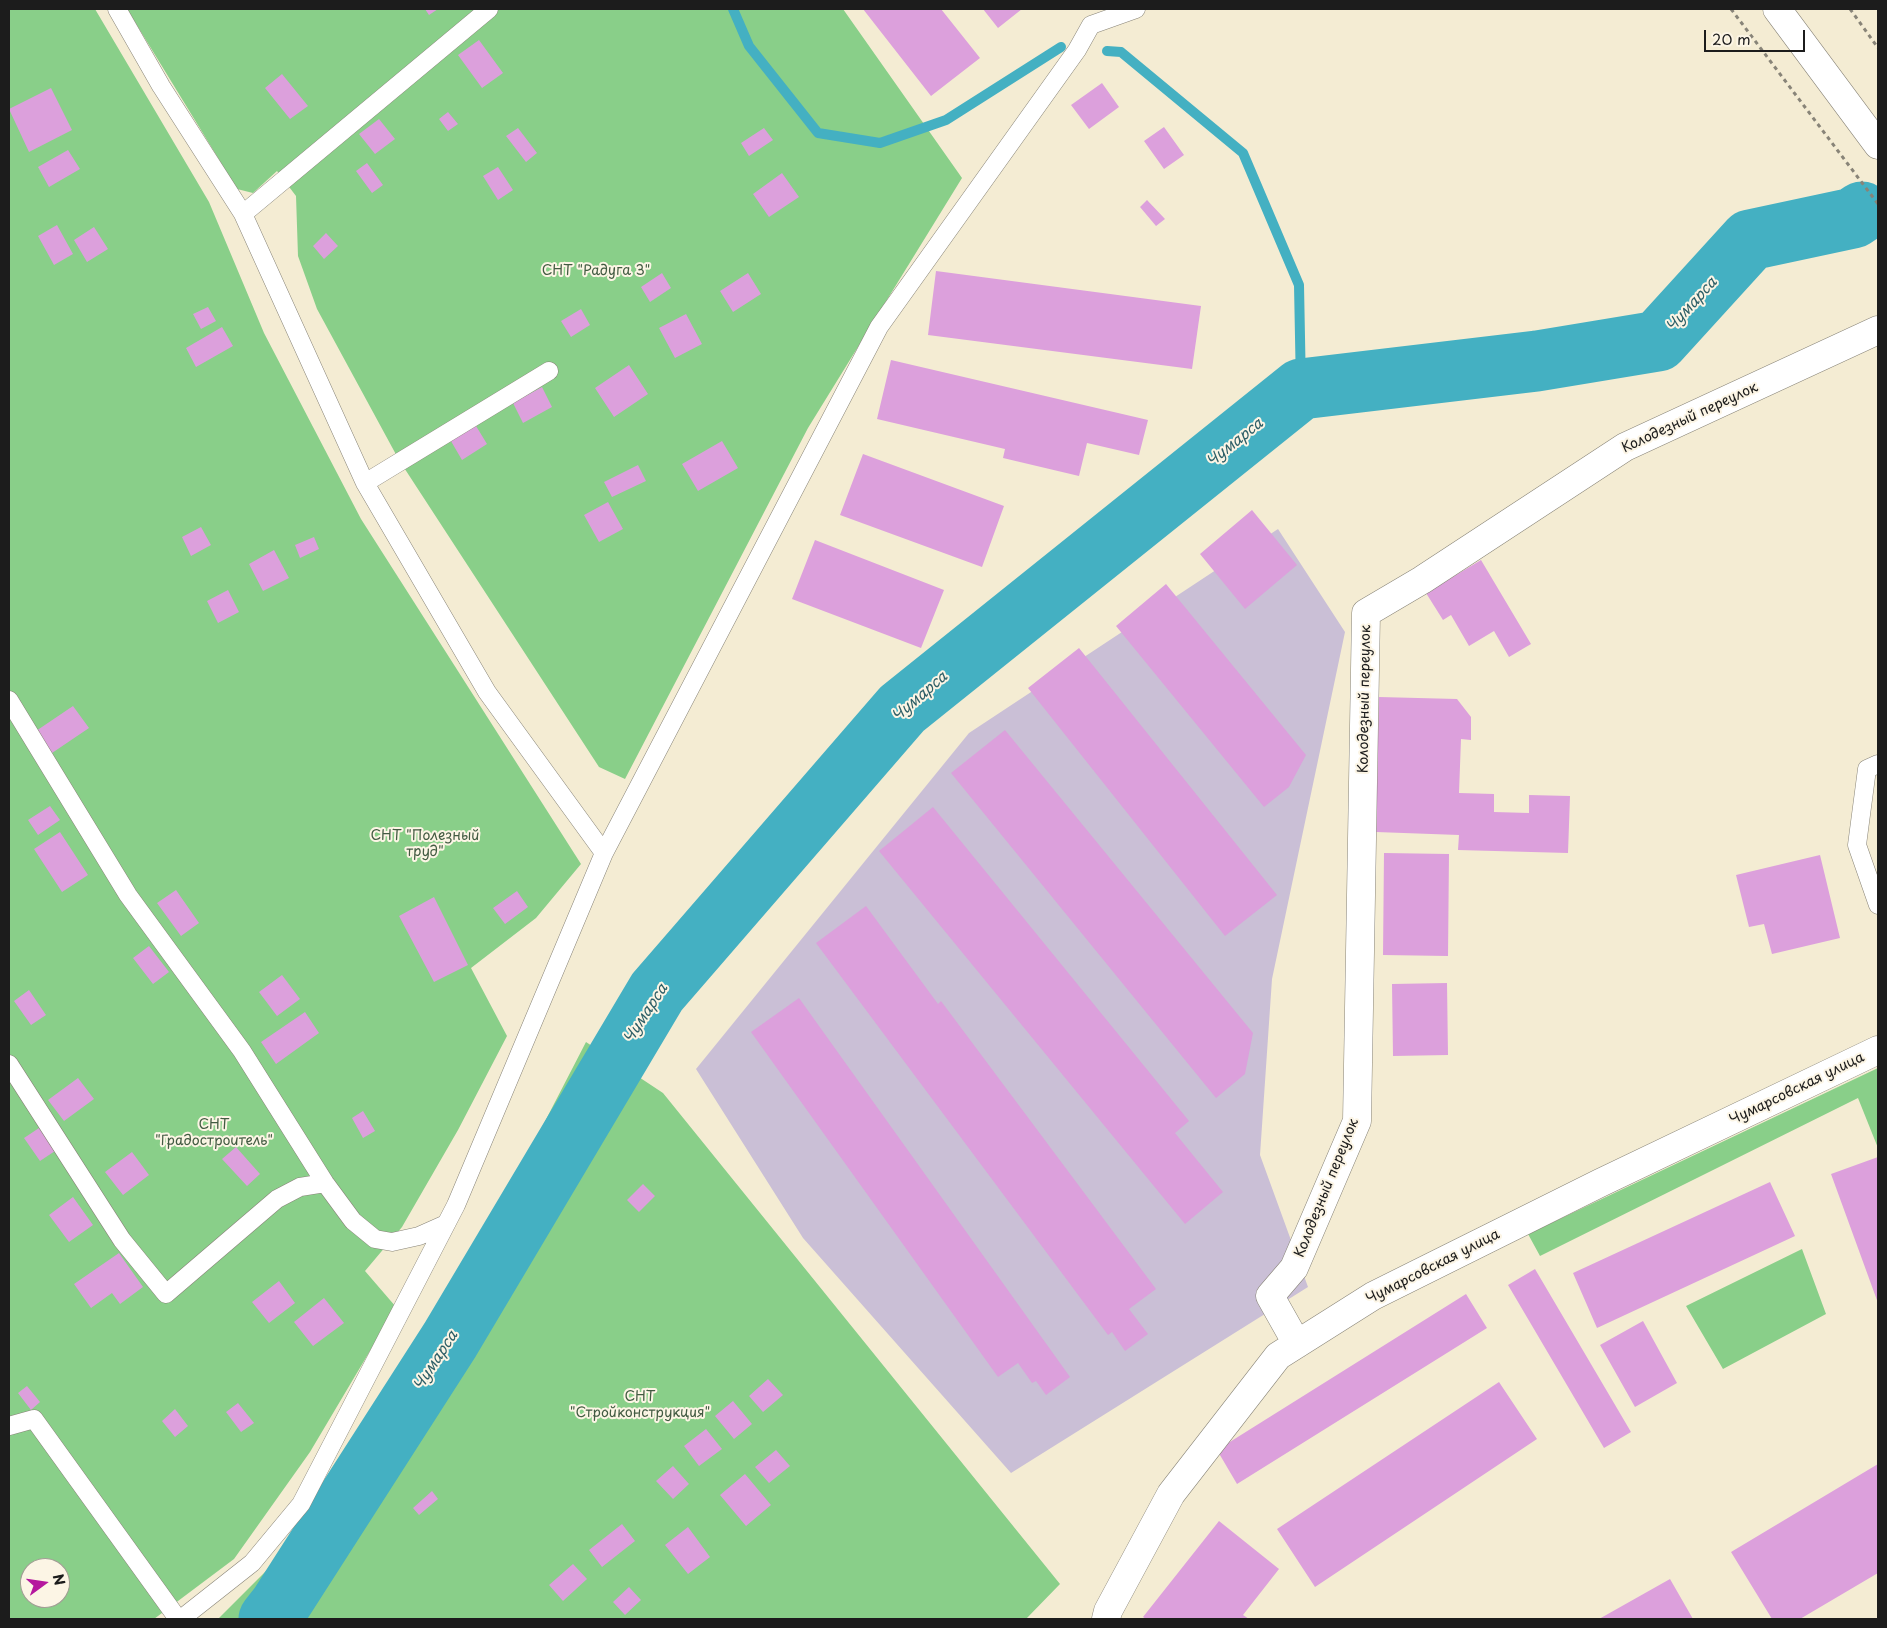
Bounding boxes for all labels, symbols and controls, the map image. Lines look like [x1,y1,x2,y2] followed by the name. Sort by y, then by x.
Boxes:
[1707,20,1808,52] scale bar
[1712,27,1751,50] text: 20 m
[542,263,650,279] park label: СНТ "Радуга 3"
[1663,274,1721,336] water label: Чумарса
[1619,379,1761,457] street label: Колодезный переулок
[1203,415,1267,471] water label: Чумарса
[1355,625,1375,773] street label: Колодезный переулок
[889,668,951,726] water label: Чумарса
[371,828,479,860] park label: СНТ "Полезный труд"
[620,981,672,1047] water label: Чумарса
[1727,1049,1867,1129] street label: Чумарсовская улица
[1291,1116,1363,1260] street label: Колодезный переулок
[155,1117,273,1150] park label: СНТ "Градостроитель"
[1363,1226,1503,1308] street label: Чумарсовская улица
[410,1328,462,1394] water label: Чумарса
[570,1389,710,1421] park label: СНТ "Стройконструкция"
[20,1558,70,1608] north arrow
[48,1572,71,1587] text: N

